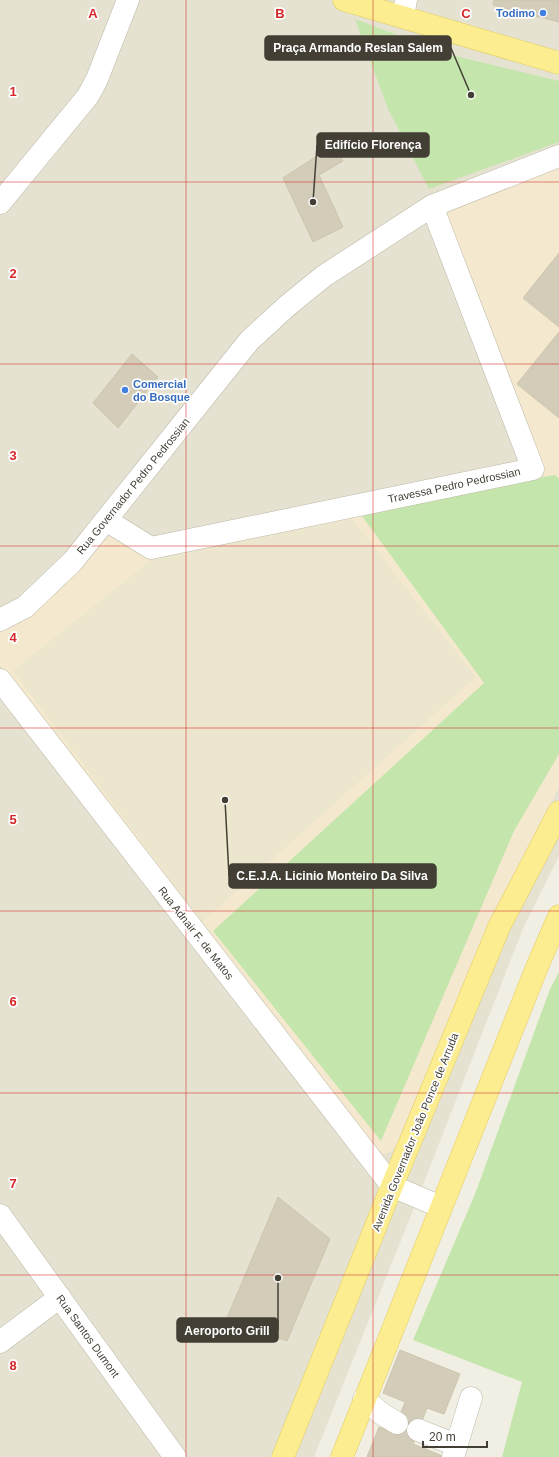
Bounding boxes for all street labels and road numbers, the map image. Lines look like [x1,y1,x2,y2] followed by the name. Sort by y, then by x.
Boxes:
[74,415,192,557] street label: Rua Governador Pedro Pedrossian
[387,465,521,505] street label: Travessa Pedro Pedrossian
[156,884,236,982] street label: Rua Adnair F. de Matos
[370,1030,461,1233] street label: Avenida Governador João Ponce de Arruda
[54,1292,122,1380] street label: Rua Santos Dumont

